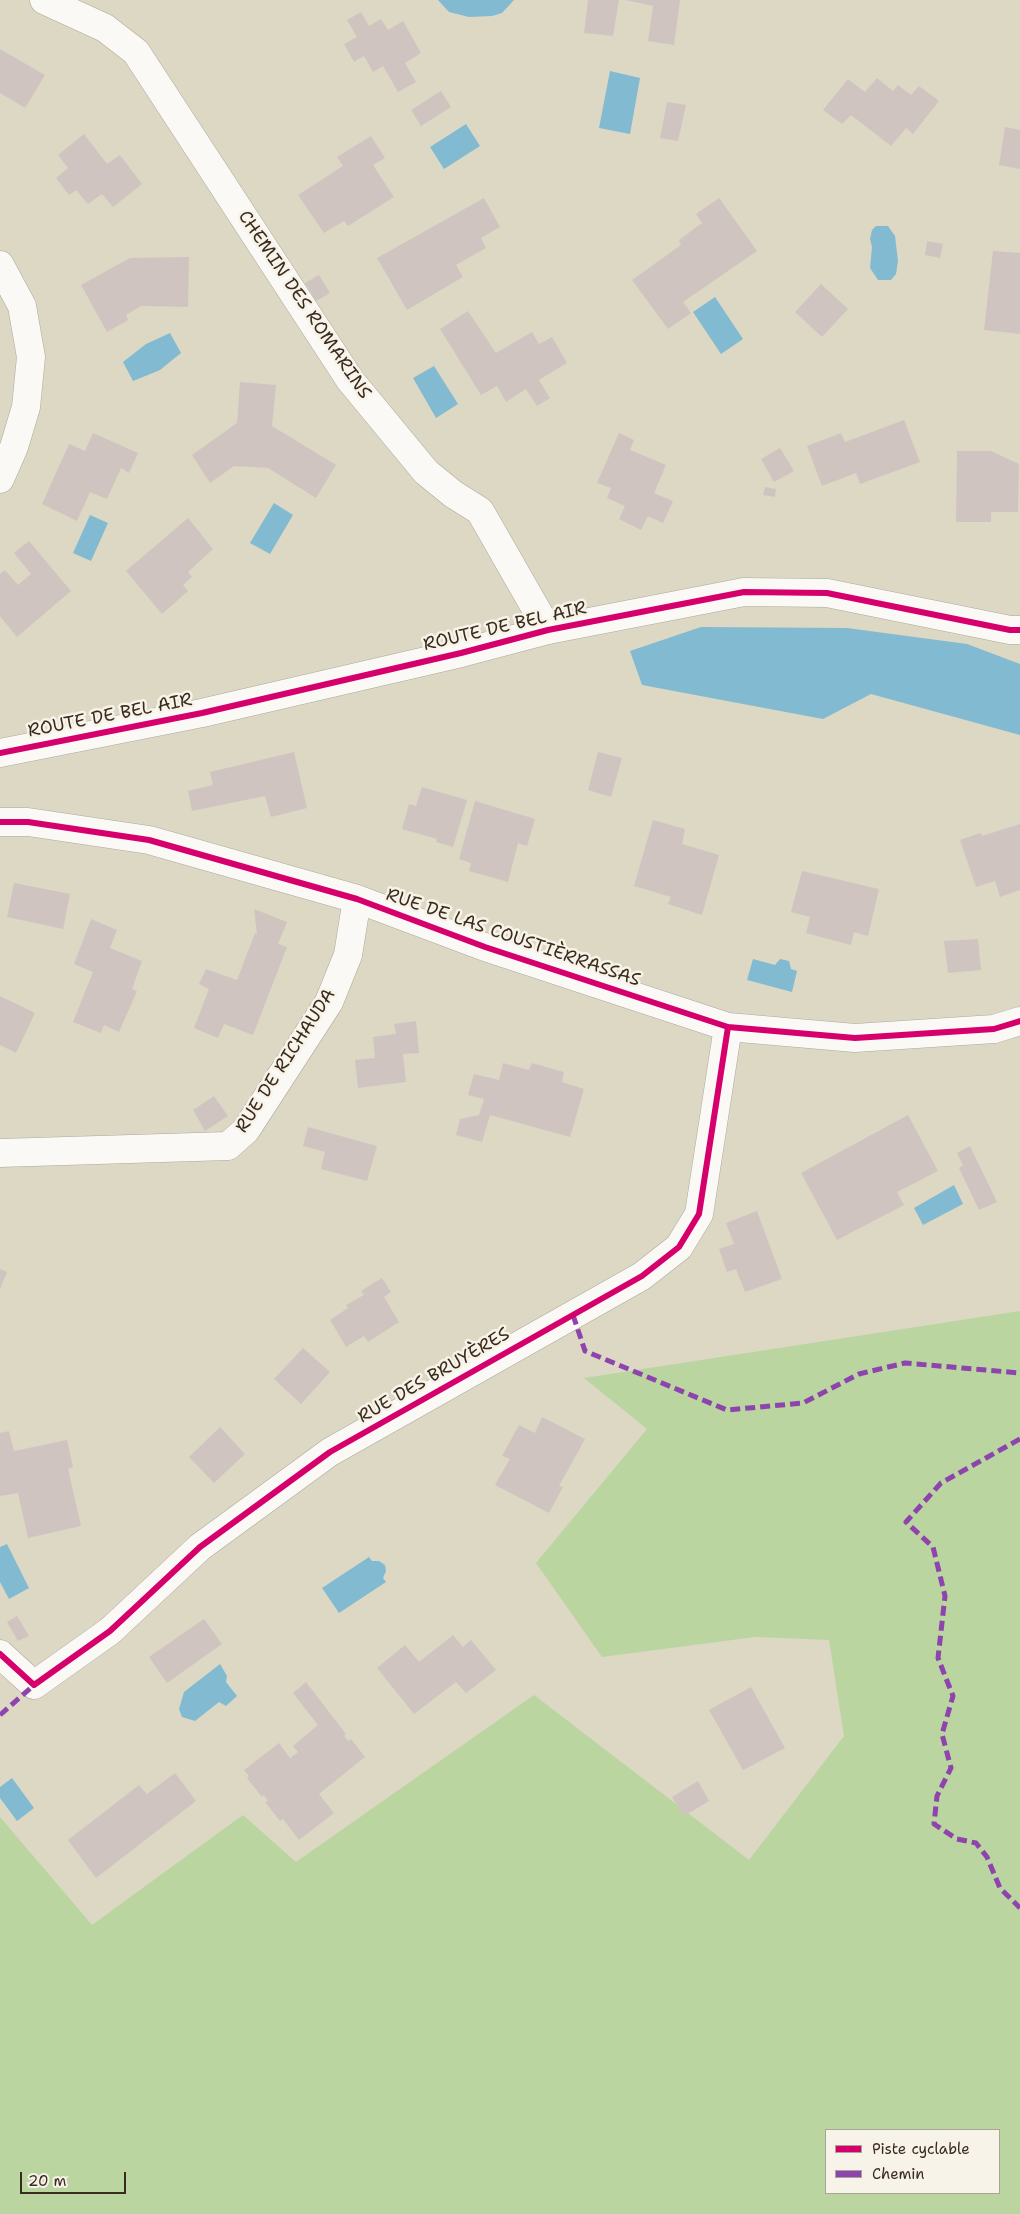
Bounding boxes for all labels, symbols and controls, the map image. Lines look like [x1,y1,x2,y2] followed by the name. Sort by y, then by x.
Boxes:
[233,207,375,403] street label: CHEMIN DES ROMARINS
[421,598,589,656] street label: ROUTE DE BEL AIR
[26,689,194,743] street label: ROUTE DE BEL AIR
[383,884,643,992] street label: RUE DE LAS COUSTIÈRRASSAS
[231,985,341,1137] street label: RUE DE RICHAUDA
[354,1324,514,1428] street label: RUE DES BRUYÈRES
[825,2129,1000,2194] legend
[872,2139,970,2159] text: Piste cyclable
[22,2162,129,2194] scale bar
[872,2164,925,2184] text: Chemin
[28,2171,67,2191] text: 20 m

